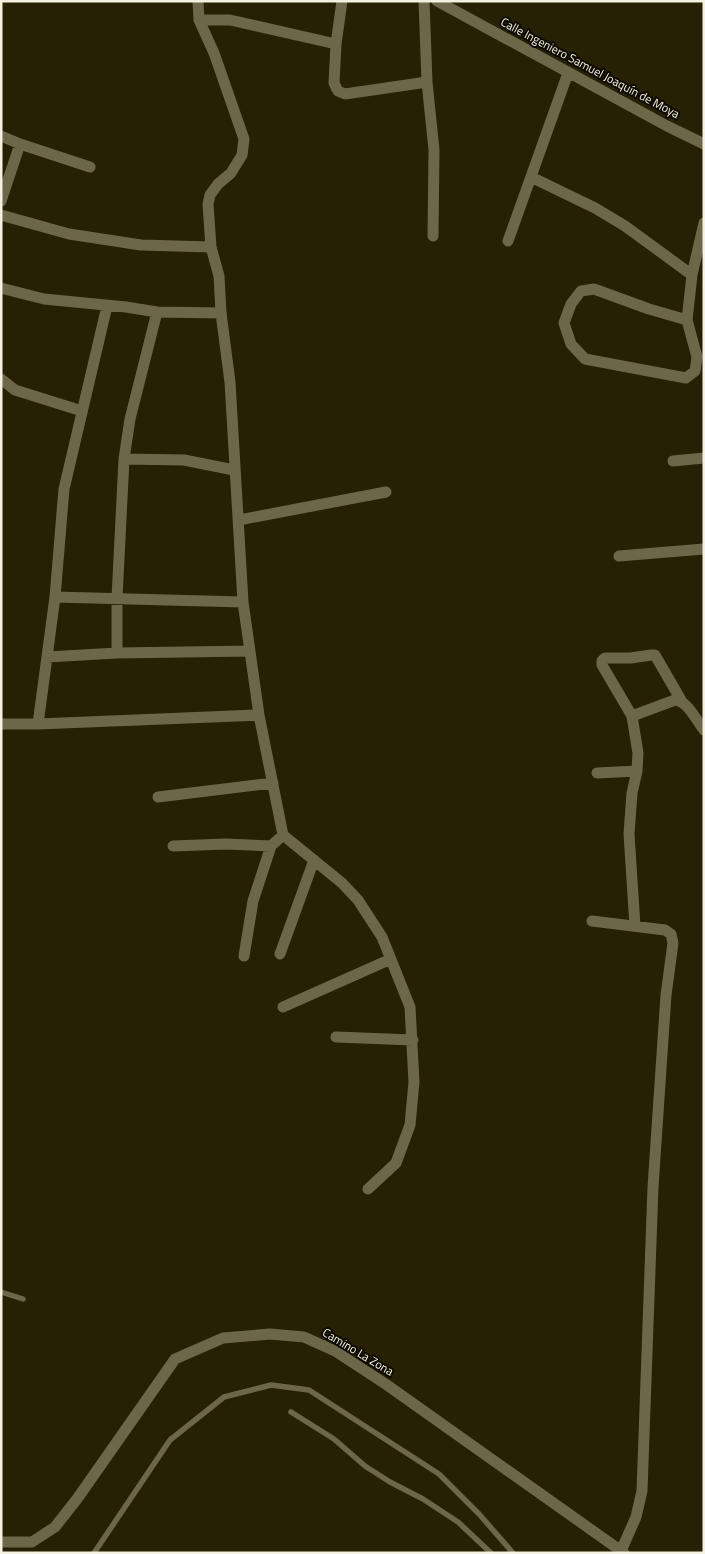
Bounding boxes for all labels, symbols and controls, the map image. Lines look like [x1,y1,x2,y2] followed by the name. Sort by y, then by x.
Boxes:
[497,12,683,123] street label: Calle Ingeniero Samuel Joaquín de Moya
[319,1323,397,1380] street label: Camino La Zona

